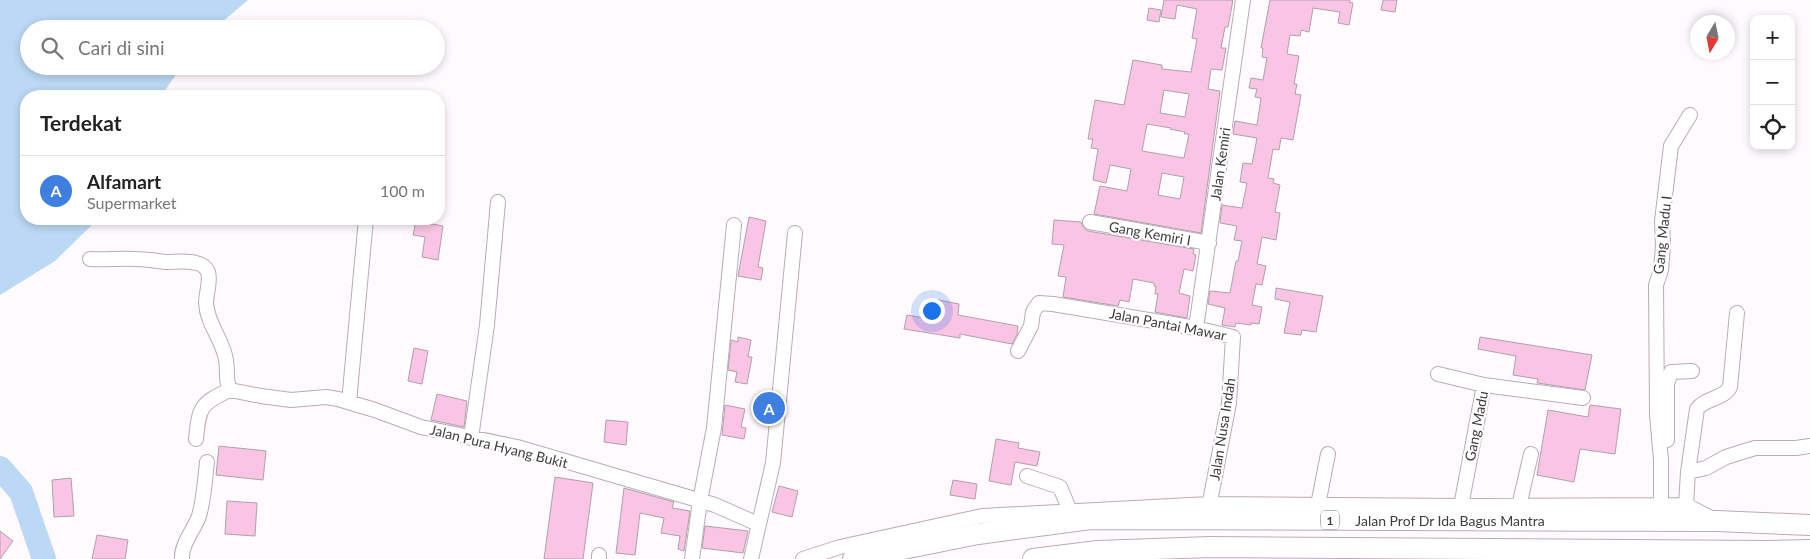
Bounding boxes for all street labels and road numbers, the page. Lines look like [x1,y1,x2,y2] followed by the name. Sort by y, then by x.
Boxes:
[1206,126,1234,202] street label: Jalan Kemiri
[1649,195,1675,275] street label: Gang Madu I
[1108,217,1192,249] street label: Gang Kemiri I
[1108,304,1228,344] street label: Jalan Pantai Mawar
[1206,377,1238,481] street label: Jalan Nusa Indah
[1461,389,1491,463] street label: Gang Madu
[428,421,570,471] street label: Jalan Pura Hyang Bukit
[1321,510,1339,530] road number: 1
[1355,512,1545,529] street label: Jalan Prof Dr Ida Bagus Mantra

